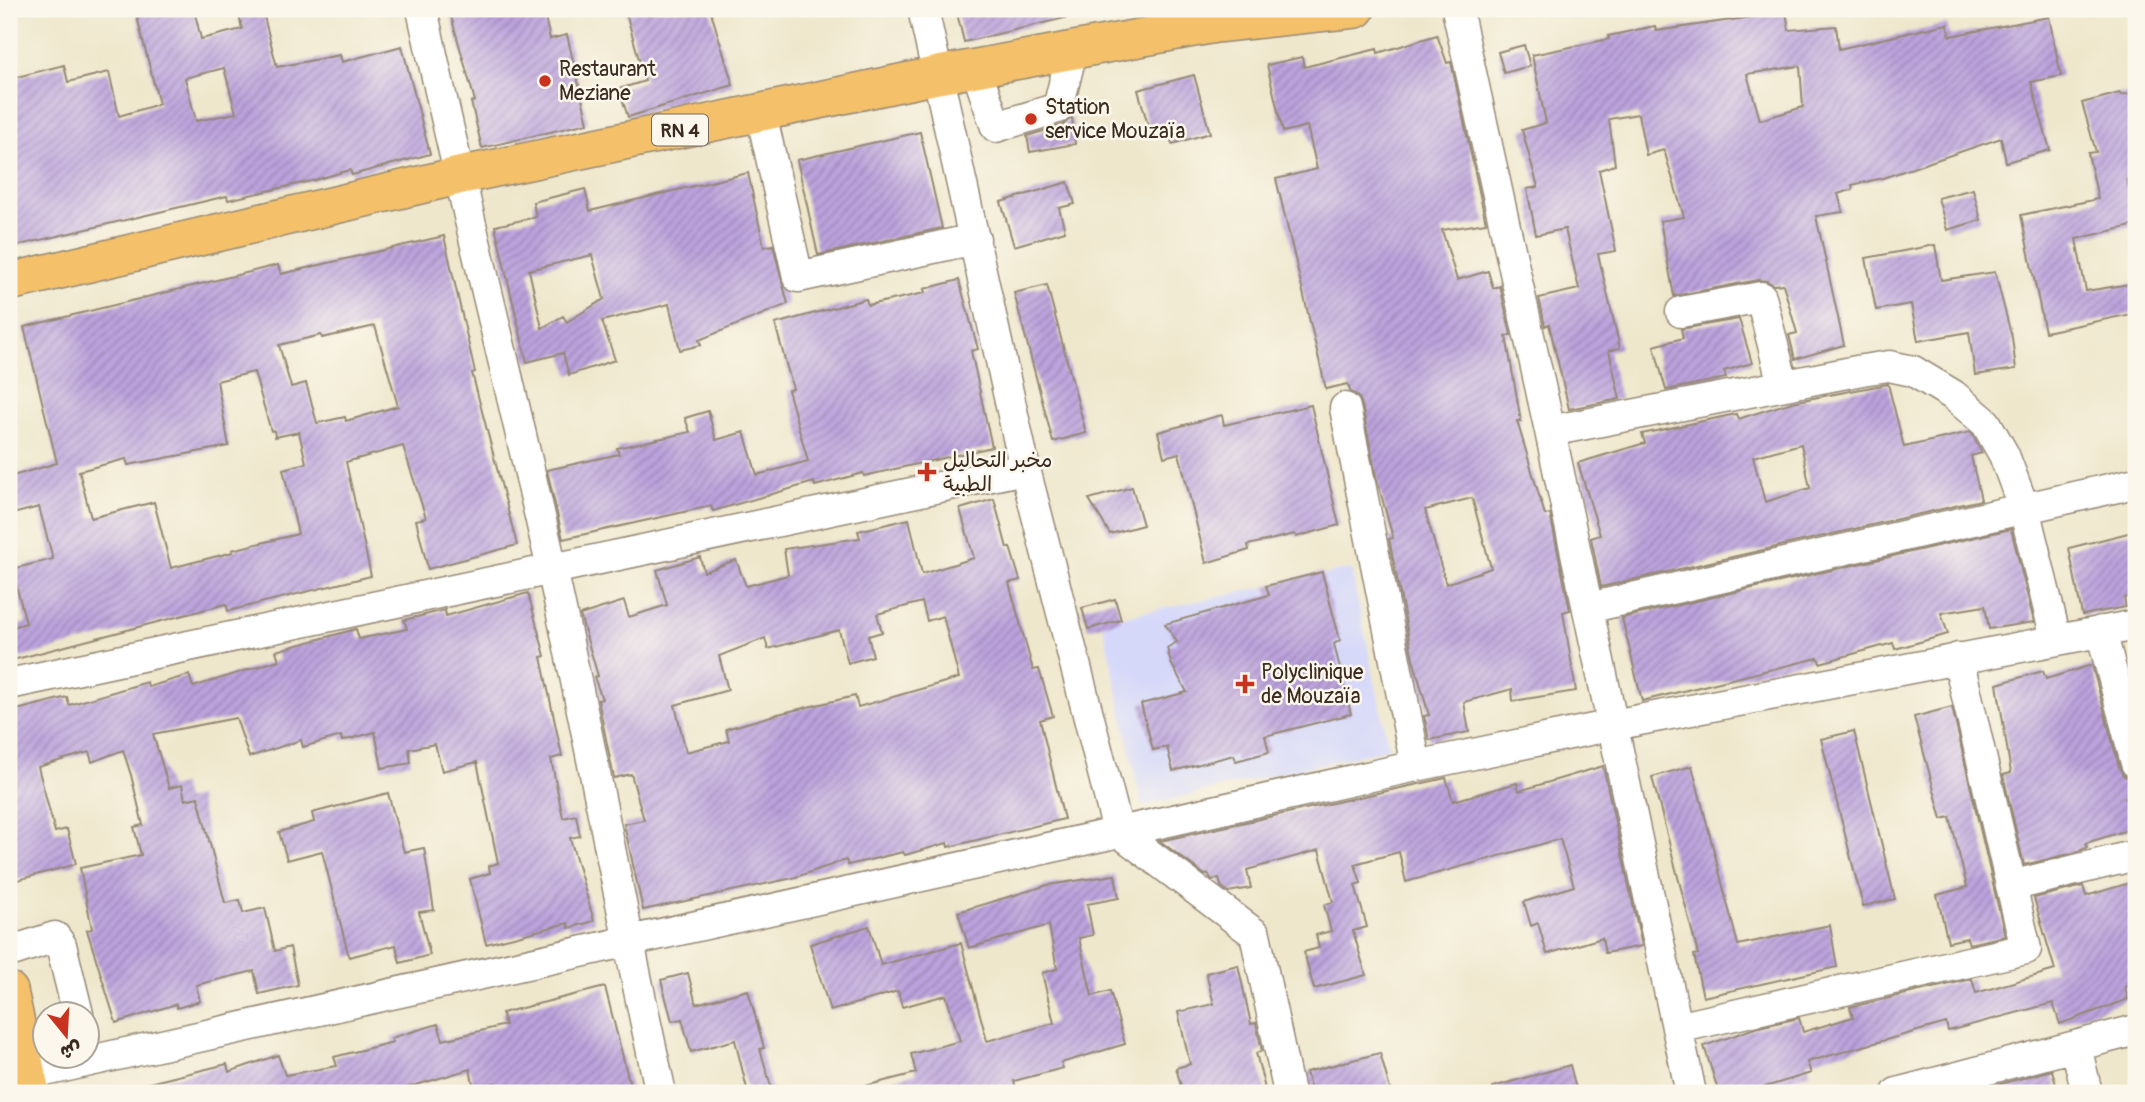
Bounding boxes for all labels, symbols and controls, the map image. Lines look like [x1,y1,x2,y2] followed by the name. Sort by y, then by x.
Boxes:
[559,56,657,107] place label: Restaurant Meziane
[537,73,553,89] marker: Restaurant Meziane
[1045,94,1185,145] place label: Station service Mouzaïa
[1023,111,1039,127] marker: Station service Mouzaïa
[652,114,708,146] road number: RN 4
[943,447,1052,498] place label: مخبر التحاليل الطبية
[917,462,937,482] marker: مخبر التحاليل الطبية
[1261,659,1364,710] place label: Polyclinique de Mouzaïa
[1235,674,1255,694] marker: Polyclinique de Mouzaïa
[32,1000,102,1070] north arrow
[57,1036,85,1065] text: ش

